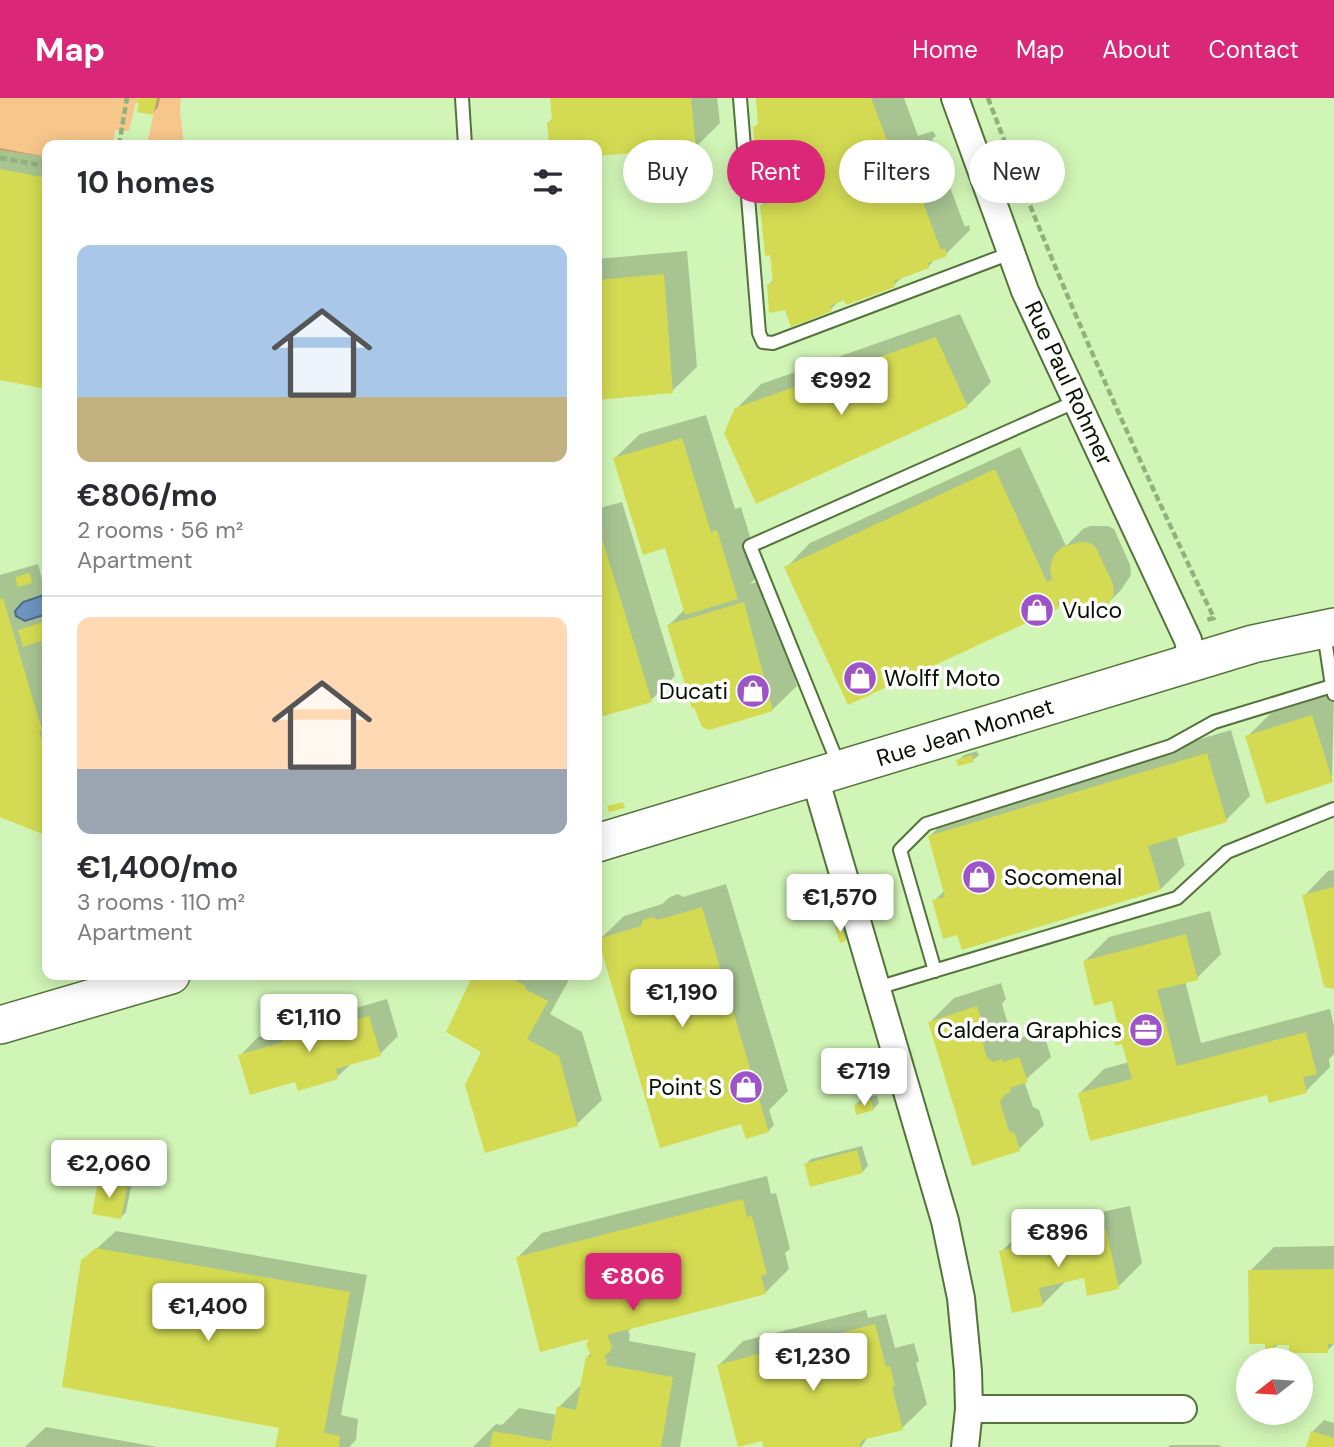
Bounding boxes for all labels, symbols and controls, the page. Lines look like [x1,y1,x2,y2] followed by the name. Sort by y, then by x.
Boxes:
[35,28,105,71] text: Map
[912,34,978,65] text: Home
[1016,34,1064,65] text: Map
[1102,34,1171,65] text: About
[1209,34,1299,65] text: Contact
[623,140,713,203] chip: Buy
[727,140,825,203] chip: Rent
[839,140,955,203] chip: Filters
[969,140,1065,203] chip: New
[77,163,215,202] text: 10 homes
[529,163,567,201] icon: filters
[259,290,385,416] icon: home
[1018,296,1120,470] street label: Rue Paul Rohmer
[800,358,882,417] pin: €992
[811,365,871,395] text: €992
[77,476,218,515] text: €806/mo
[77,515,243,545] text: 2 rooms · 56 m²
[77,545,192,575] text: Apartment
[1018,591,1056,629] shop icon: Vulco
[1062,595,1122,625] place label: Vulco
[841,659,879,697] shop icon: Wolff Moto
[259,662,385,788] icon: home
[884,663,1000,693] place label: Wolff Moto
[734,672,772,710] shop icon: Ducati
[659,676,728,706] place label: Ducati
[873,691,1057,773] street label: Rue Jean Monnet
[77,848,238,887] text: €1,400/mo
[960,858,998,896] shop icon: Socomenal
[1004,862,1122,892] place label: Socomenal
[783,874,897,934] pin: €1,570
[803,882,877,912] text: €1,570
[77,887,245,917] text: 3 rooms · 110 m²
[77,917,192,947] text: Apartment
[625,970,739,1029] pin: €1,190
[646,977,718,1007] text: €1,190
[252,995,366,1054] pin: €1,110
[276,1002,342,1032] text: €1,110
[1127,1011,1165,1049] office icon: Caldera Graphics
[937,1015,1122,1045] place label: Caldera Graphics
[823,1048,905,1108] pin: €719
[837,1056,891,1086] text: €719
[727,1068,765,1106] shop icon: Point S
[648,1072,722,1102] place label: Point S
[52,1140,166,1200] pin: €2,060
[67,1148,151,1178] text: €2,060
[1017,1210,1099,1269] pin: €896
[1027,1217,1089,1247] text: €896
[592,1254,674,1313] pin: €806
[601,1261,665,1291] text: €806
[151,1284,265,1343] pin: €1,400
[168,1291,248,1321] text: €1,400
[756,1334,870,1393] pin: €1,230
[775,1341,851,1371] text: €1,230
[1236,1348,1312,1424] north arrow
[1236,1348,1313,1425] map controls

